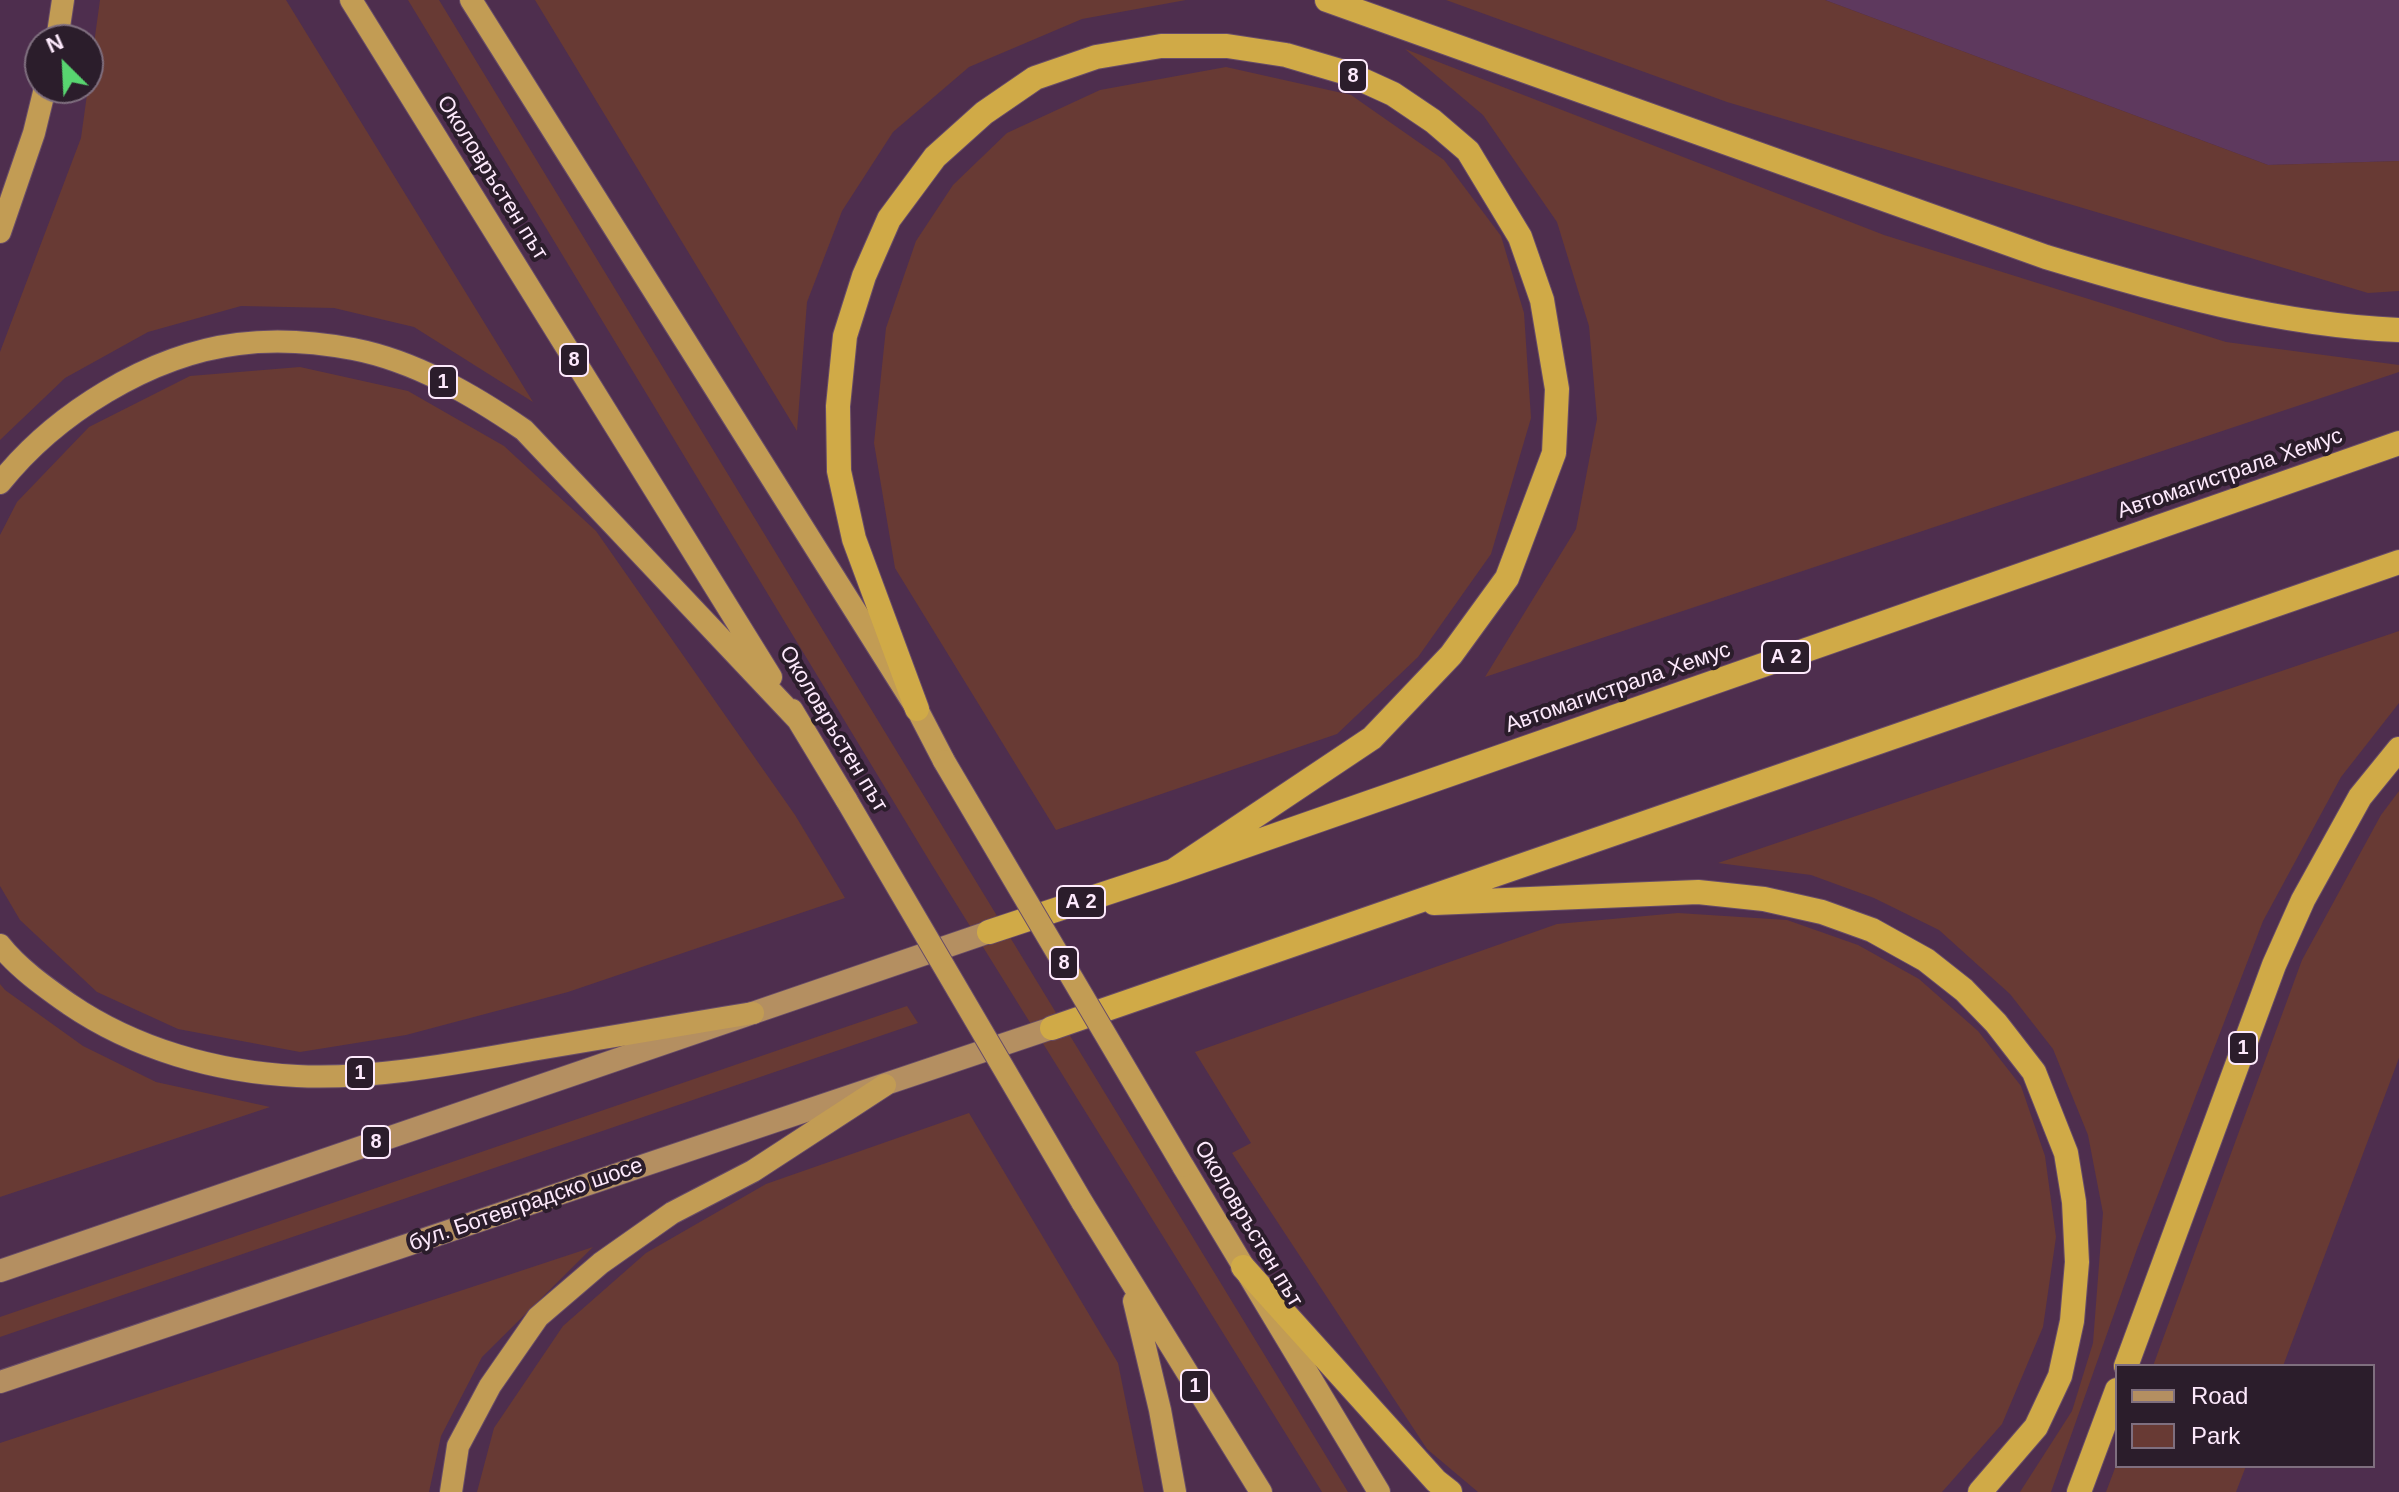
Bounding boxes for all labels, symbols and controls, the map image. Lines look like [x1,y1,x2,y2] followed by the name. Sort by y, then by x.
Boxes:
[24,24,104,104] north arrow
[42,29,67,58] text: N
[1339,60,1367,92] road number: 8
[431,91,553,265] street label: Околовръстен път
[560,344,588,376] road number: 8
[429,366,457,398] road number: 1
[2114,423,2346,525] street label: Автомагистрала Хемус
[1502,637,1734,739] street label: Автомагистрала Хемус
[773,641,893,817] street label: Околовръстен път
[1762,641,1810,673] road number: A 2
[1057,886,1105,918] road number: A 2
[1050,947,1078,979] road number: 8
[2229,1032,2257,1064] road number: 1
[346,1057,374,1089] road number: 1
[362,1126,390,1158] road number: 8
[1188,1136,1308,1312] street label: Околовръстен път
[406,1153,646,1257] street label: бул. Ботевградско шосе
[2115,1364,2375,1468] legend
[1181,1370,1209,1402] road number: 1
[2191,1382,2248,1409] text: Road
[2191,1422,2240,1449] text: Park

